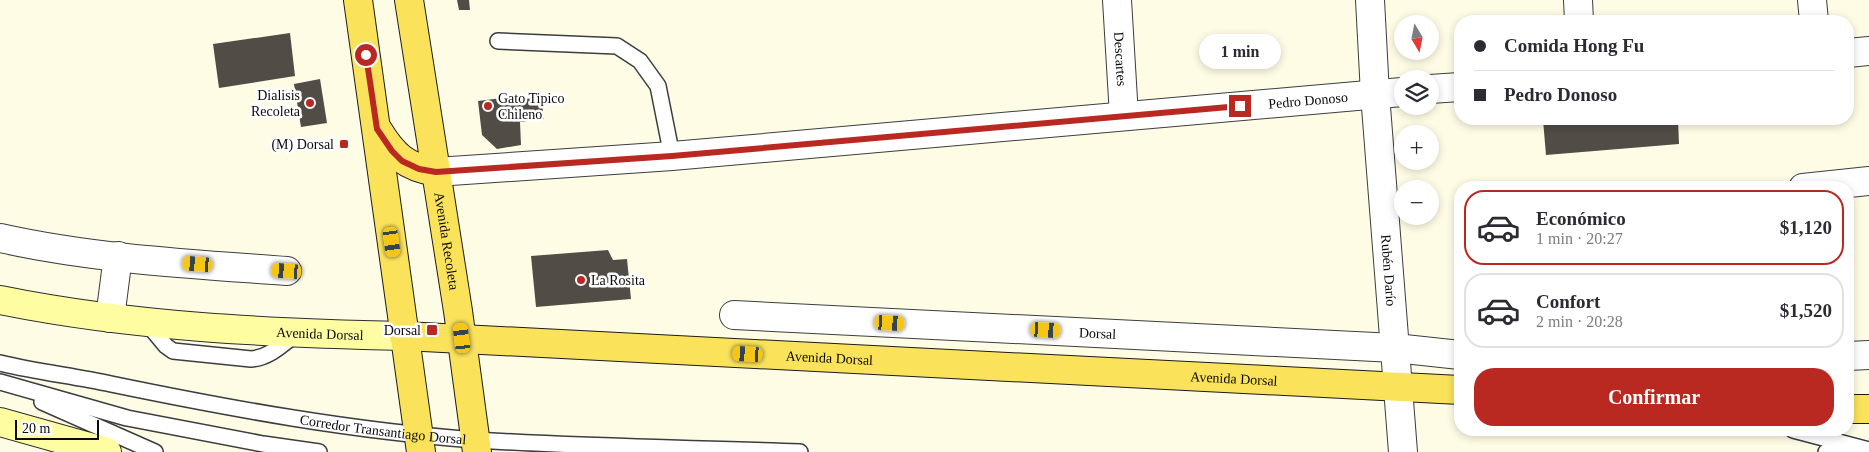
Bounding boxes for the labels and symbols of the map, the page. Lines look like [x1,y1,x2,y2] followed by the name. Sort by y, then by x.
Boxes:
[1394,15,1439,60] north arrow
[1111,31,1129,87] street label: Descartes
[1199,34,1281,68] callout: 1 min
[355,44,377,66] route start
[251,88,301,119] place label: Dialisis Recoleta
[1268,90,1348,112] street label: Pedro Donoso
[498,91,565,122] place label: Gato Tipico Chileno
[1229,95,1251,117] route end
[304,97,316,109] marker: Dialisis Recoleta
[482,100,494,112] marker: Gato Tipico Chileno
[271,137,334,153] place label: (M) Dorsal
[338,138,350,150] marker: (M) Dorsal
[431,191,462,292] street label: Avenida Recoleta
[382,226,401,258] car
[1378,234,1399,307] street label: Rubén Darío
[182,255,213,273] car
[271,262,302,280] car
[591,273,646,288] place label: La Rosita
[575,274,587,286] marker: La Rosita
[874,315,905,331] car
[452,322,471,354] car
[1030,322,1061,338] car
[384,323,421,338] place label: Dorsal
[425,323,439,337] marker: Dorsal
[276,325,364,343] street label: Avenida Dorsal
[1078,325,1117,342] street label: Dorsal
[732,346,763,362] car
[785,349,873,368] street label: Avenida Dorsal
[1190,369,1278,389] street label: Avenida Dorsal
[299,412,467,447] street label: Corredor Transantiago Dorsal
[15,417,99,440] scale bar

